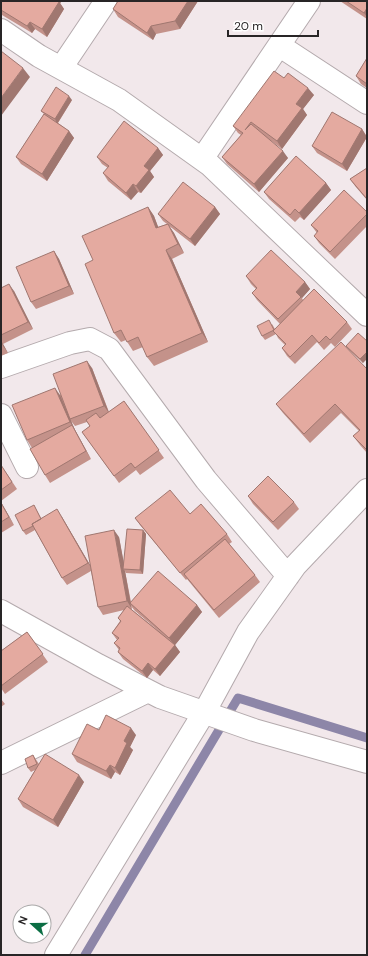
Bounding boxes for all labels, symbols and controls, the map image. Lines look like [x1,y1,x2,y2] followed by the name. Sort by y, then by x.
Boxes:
[228,12,318,38] scale bar
[234,18,263,34] text: 20 m
[12,904,52,944] north arrow
[15,914,31,927] text: N

